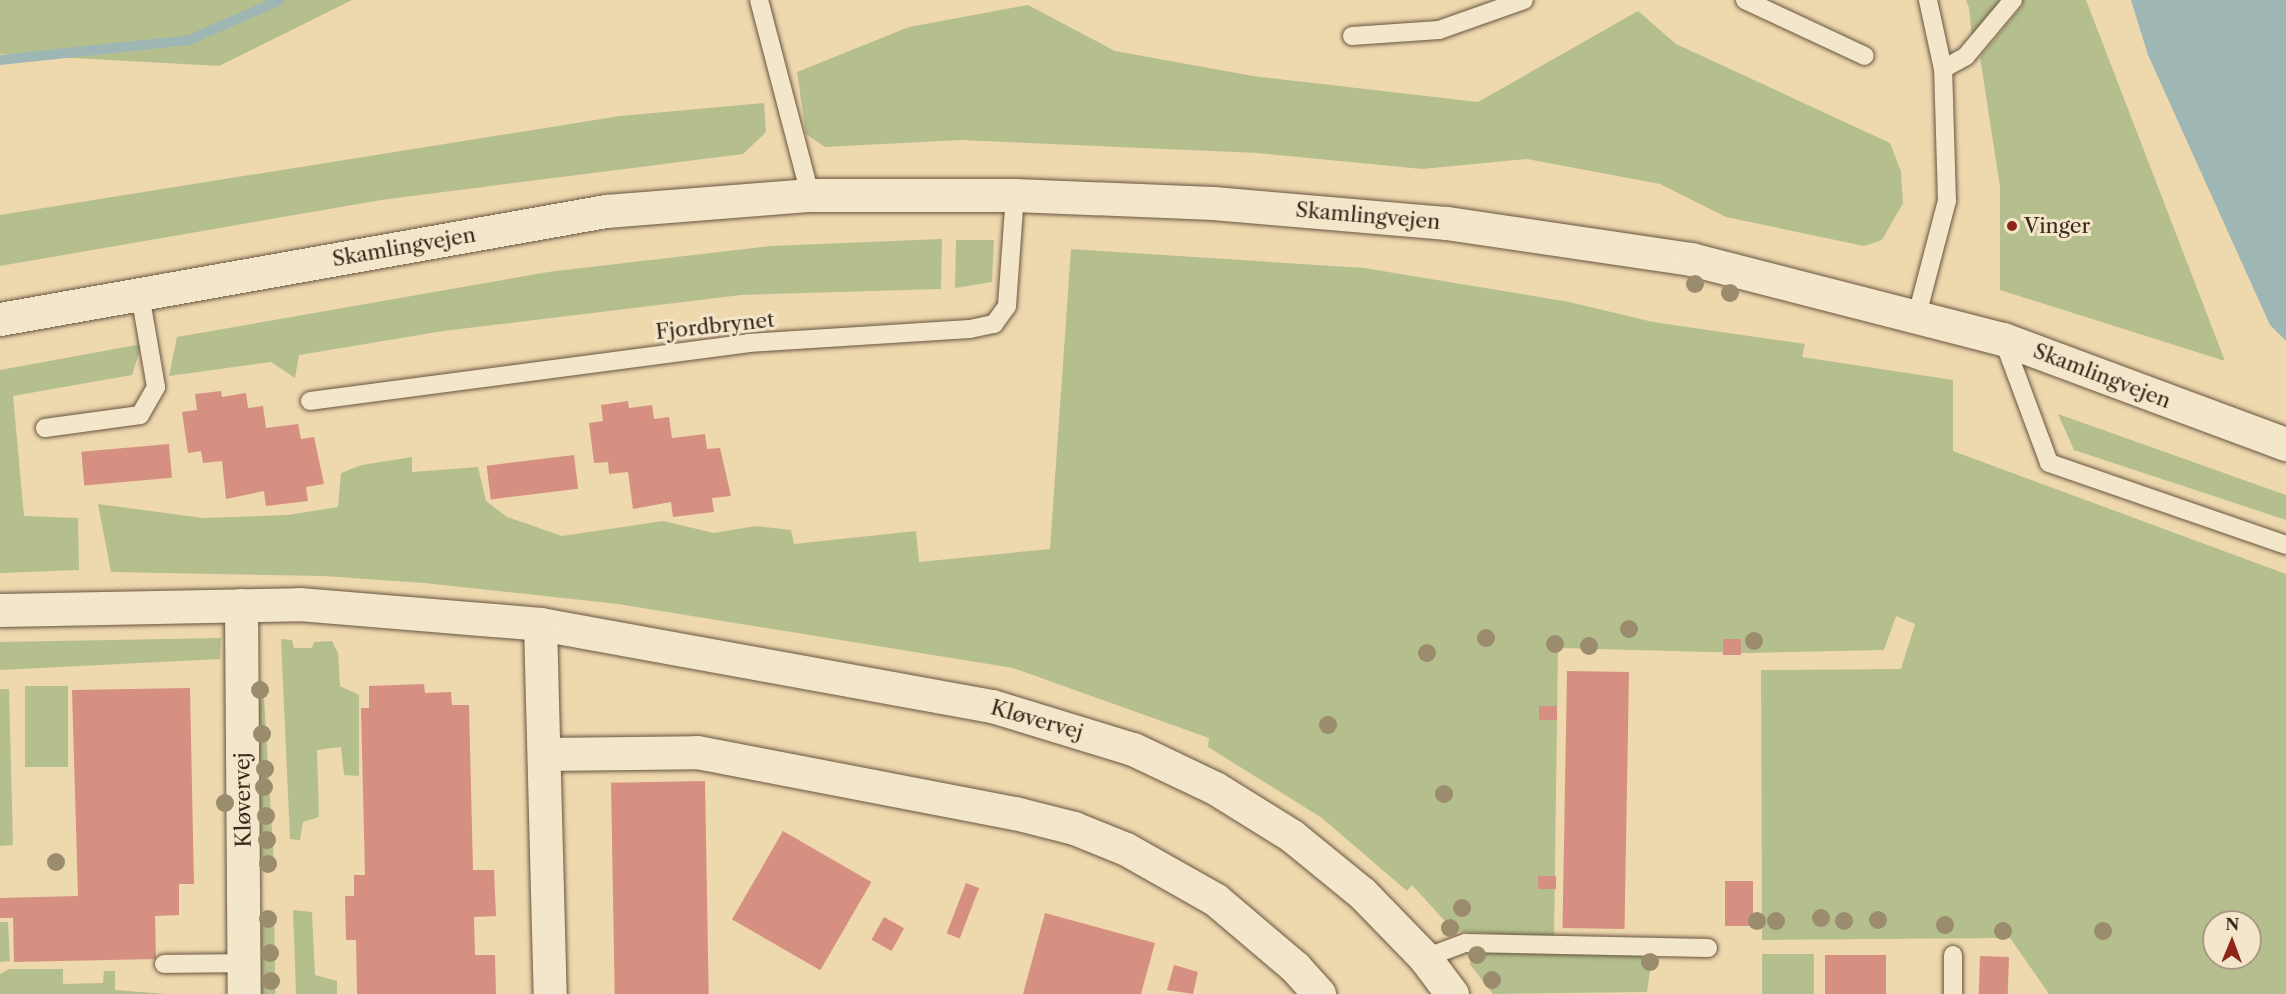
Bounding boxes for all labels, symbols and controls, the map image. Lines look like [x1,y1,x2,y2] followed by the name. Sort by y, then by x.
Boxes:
[1295,197,1441,235] street label: Skamlingvejen
[2024,213,2090,239] place label: Vinger
[2005,219,2019,233] marker: Vinger
[330,222,478,272] street label: Skamlingvejen
[654,307,776,345] street label: Fjordbrynet
[2030,338,2174,414] street label: Skamlingvejen
[988,695,1086,745] street label: Kløvervej
[230,752,256,848] street label: Kløvervej
[2202,910,2262,970] north arrow
[2225,914,2239,934] text: N

